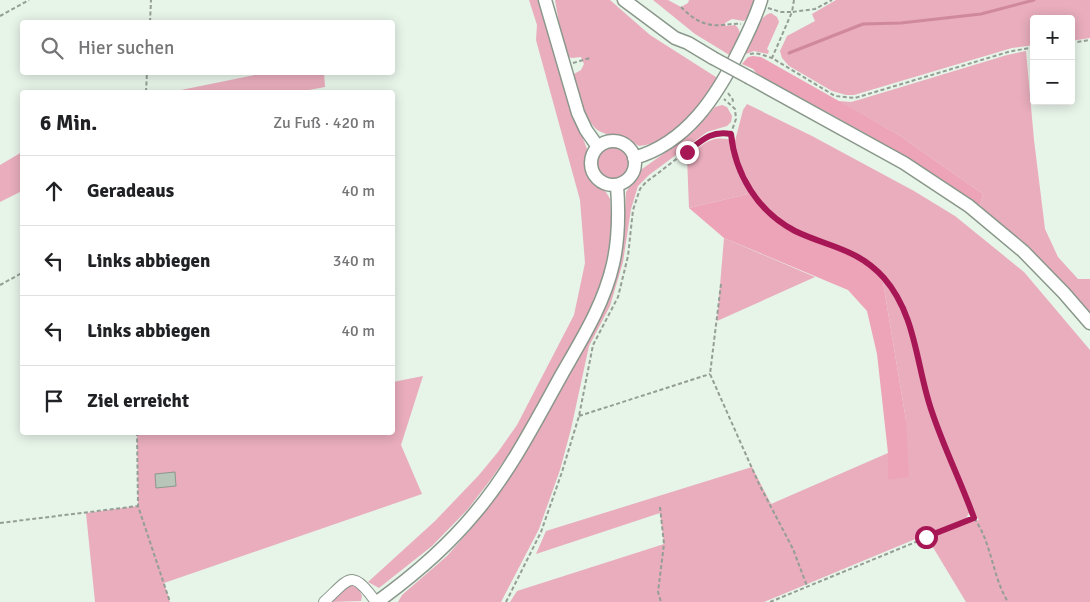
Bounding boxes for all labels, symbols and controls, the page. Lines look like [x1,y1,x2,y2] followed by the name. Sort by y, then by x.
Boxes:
[1030,15,1075,105] map controls
[1030,15,1075,60] button: +
[20,20,395,75] search box
[38,34,66,62] icon: search
[78,36,174,60] text: Hier suchen
[1030,60,1075,105] button: −
[40,110,97,136] text: 6 Min.
[273,113,375,133] text: Zu Fuß · 420 m
[676,141,699,164] route end
[40,177,68,205] icon: ahead
[87,179,174,203] text: Geradeaus
[341,181,375,201] text: 40 m
[40,247,68,275] icon: left
[87,249,210,273] text: Links abbiegen
[333,251,375,271] text: 340 m
[40,317,68,345] icon: left
[87,319,210,343] text: Links abbiegen
[341,321,375,341] text: 40 m
[40,387,68,415] icon: arrive
[87,389,189,413] text: Ziel erreicht
[915,526,938,549] route start

